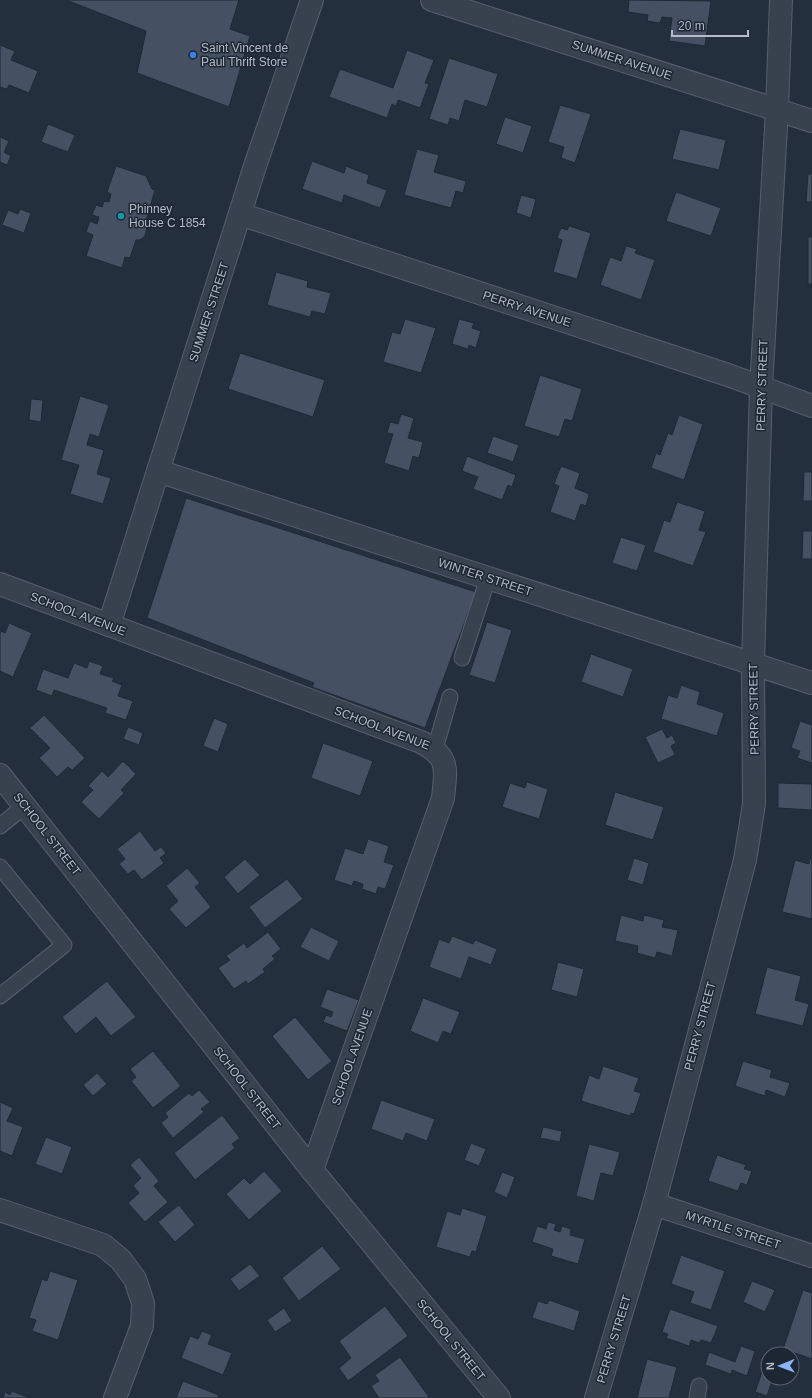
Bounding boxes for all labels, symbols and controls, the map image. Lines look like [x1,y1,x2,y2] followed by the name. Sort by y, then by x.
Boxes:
[672,12,748,38] scale bar
[678,19,705,33] text: 20 m
[570,37,674,83] street label: SUMMER AVENUE
[201,41,289,69] place label: Saint Vincent de Paul Thrift Store
[188,50,198,60] marker: Saint Vincent de Paul Thrift Store
[129,202,206,230] place label: Phinney House C 1854
[116,211,126,221] marker: Phinney House C 1854
[186,260,232,364] street label: SUMMER STREET
[481,288,573,330] street label: PERRY AVENUE
[753,338,771,431] street label: PERRY STREET
[436,555,534,599] street label: WINTER STREET
[28,589,128,639] street label: SCHOOL AVENUE
[746,662,762,755] street label: PERRY STREET
[332,703,432,753] street label: SCHOOL AVENUE
[10,790,84,879] street label: SCHOOL STREET
[681,979,719,1072] street label: PERRY STREET
[329,1007,375,1107] street label: SCHOOL AVENUE
[210,1044,284,1133] street label: SCHOOL STREET
[684,1208,783,1252] street label: MYRTLE STREET
[594,1293,634,1385] street label: PERRY STREET
[414,1296,489,1384] street label: SCHOOL STREET
[760,1346,800,1386] north arrow
[764,1362,776,1370] text: N

